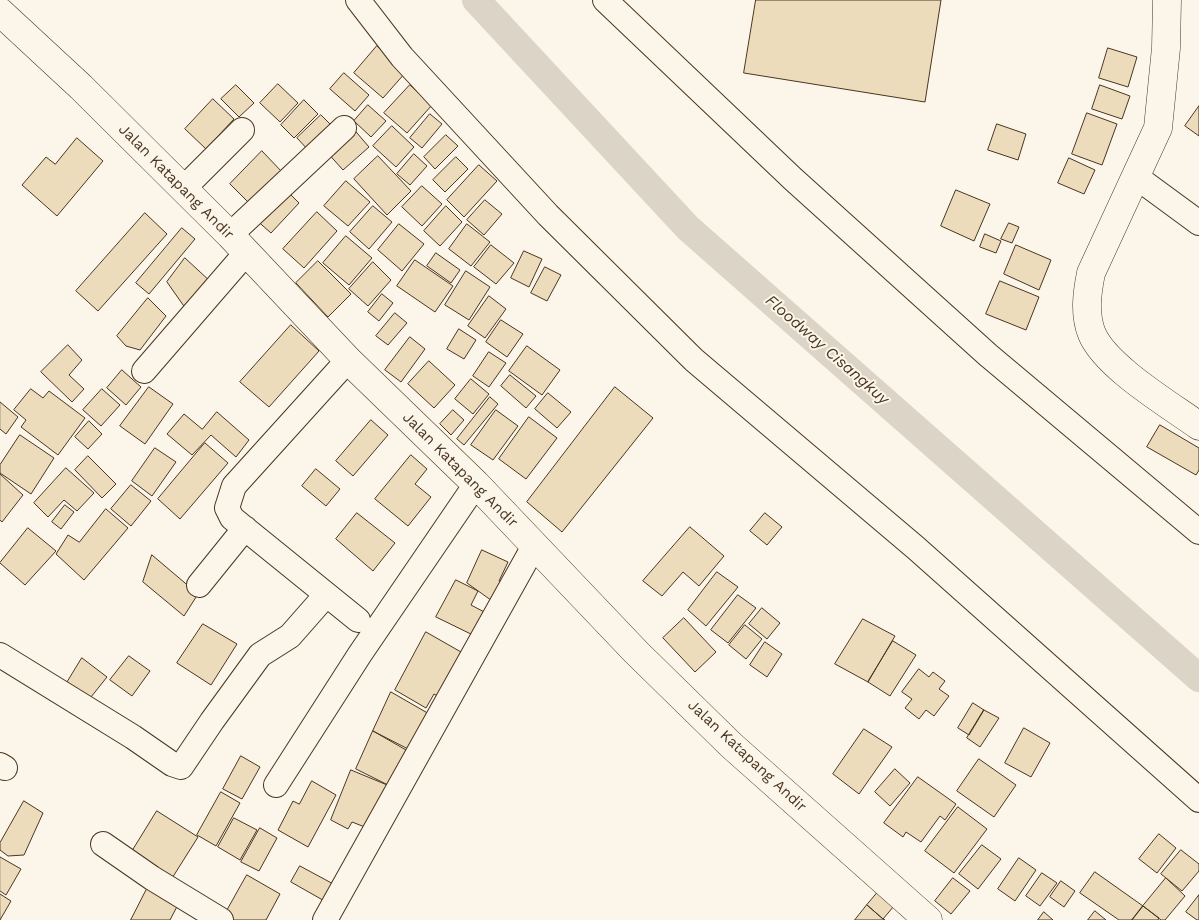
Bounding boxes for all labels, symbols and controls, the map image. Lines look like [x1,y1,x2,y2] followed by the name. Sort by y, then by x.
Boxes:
[115,121,237,243] street label: Jalan Katapang Andir
[761,291,893,409] water label: Floodway Cisangkuy
[399,409,521,531] street label: Jalan Katapang Andir
[684,696,810,816] street label: Jalan Katapang Andir

